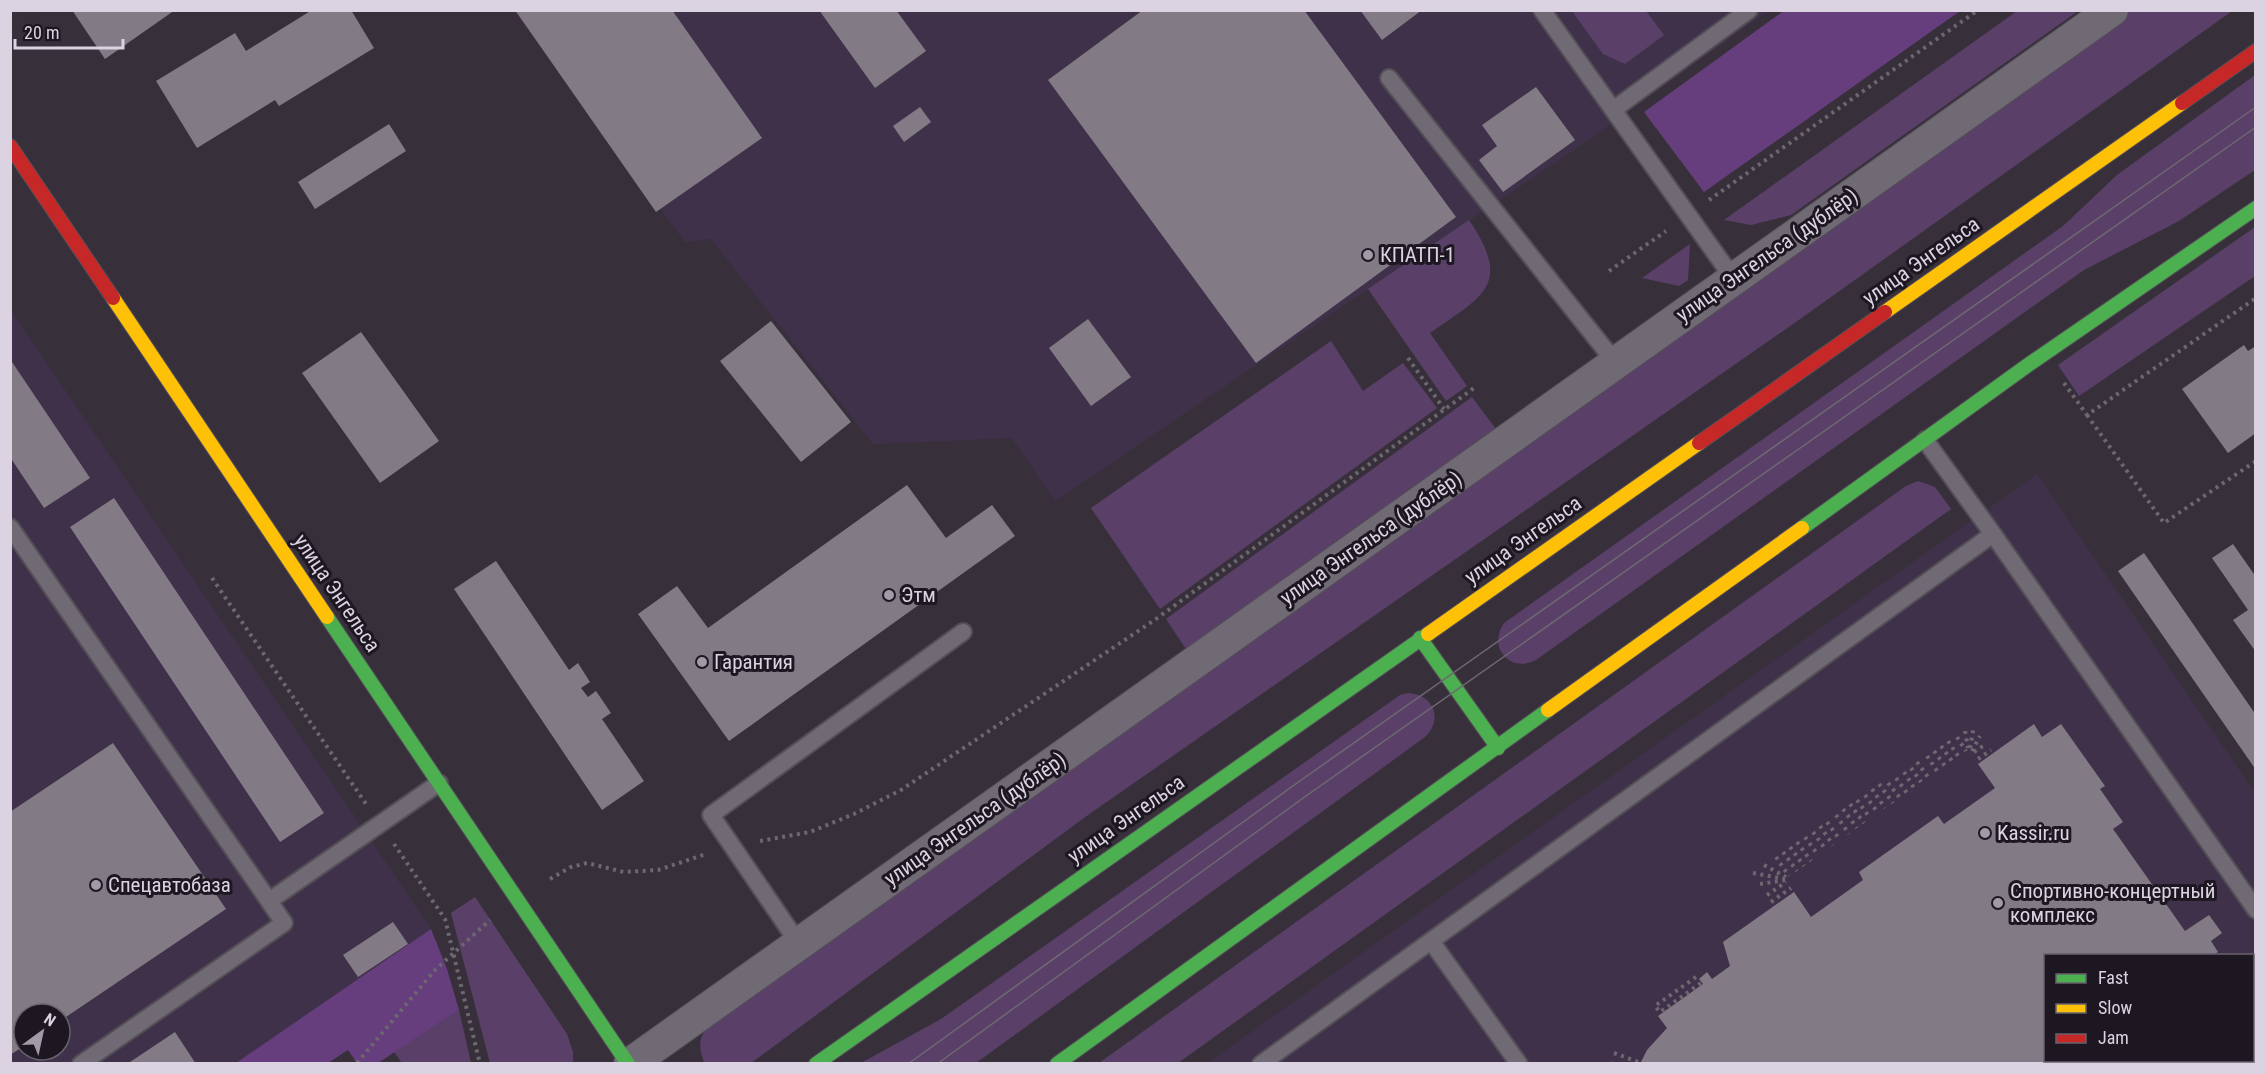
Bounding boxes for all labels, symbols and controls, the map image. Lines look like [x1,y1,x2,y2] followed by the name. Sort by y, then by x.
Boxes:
[15,12,123,50] scale bar
[24,22,59,43] text: 20 m
[1672,183,1862,327] street label: улица Энгельса (дублёр)
[1858,212,1984,310] street label: улица Энгельса
[1380,243,1455,267] place label: КПАТП-1
[1361,248,1375,262] marker: КПАТП-1
[1276,466,1466,610] street label: улица Энгельса (дублёр)
[1460,491,1586,589] street label: улица Энгельса
[289,530,385,656] street label: улица Энгельса
[901,583,936,607] place label: Этм
[882,588,896,602] marker: Этм
[714,650,793,674] place label: Гарантия
[695,655,709,669] marker: Гарантия
[880,747,1070,891] street label: улица Энгельса (дублёр)
[1063,770,1189,868] street label: улица Энгельса
[1997,821,2070,845] place label: Kassir.ru
[1978,826,1992,840] marker: Kassir.ru
[108,873,231,897] place label: Спецавтобаза
[89,878,103,892] marker: Спецавтобаза
[2010,879,2215,927] place label: Спортивно-концертный комплекс
[1991,896,2005,910] marker: Спортивно-концертный комплекс
[2044,954,2254,1062] legend
[2098,967,2129,988] text: Fast
[2098,997,2133,1018] text: Slow
[12,1002,72,1062] north arrow
[41,1009,59,1030] text: N
[2098,1027,2129,1048] text: Jam

